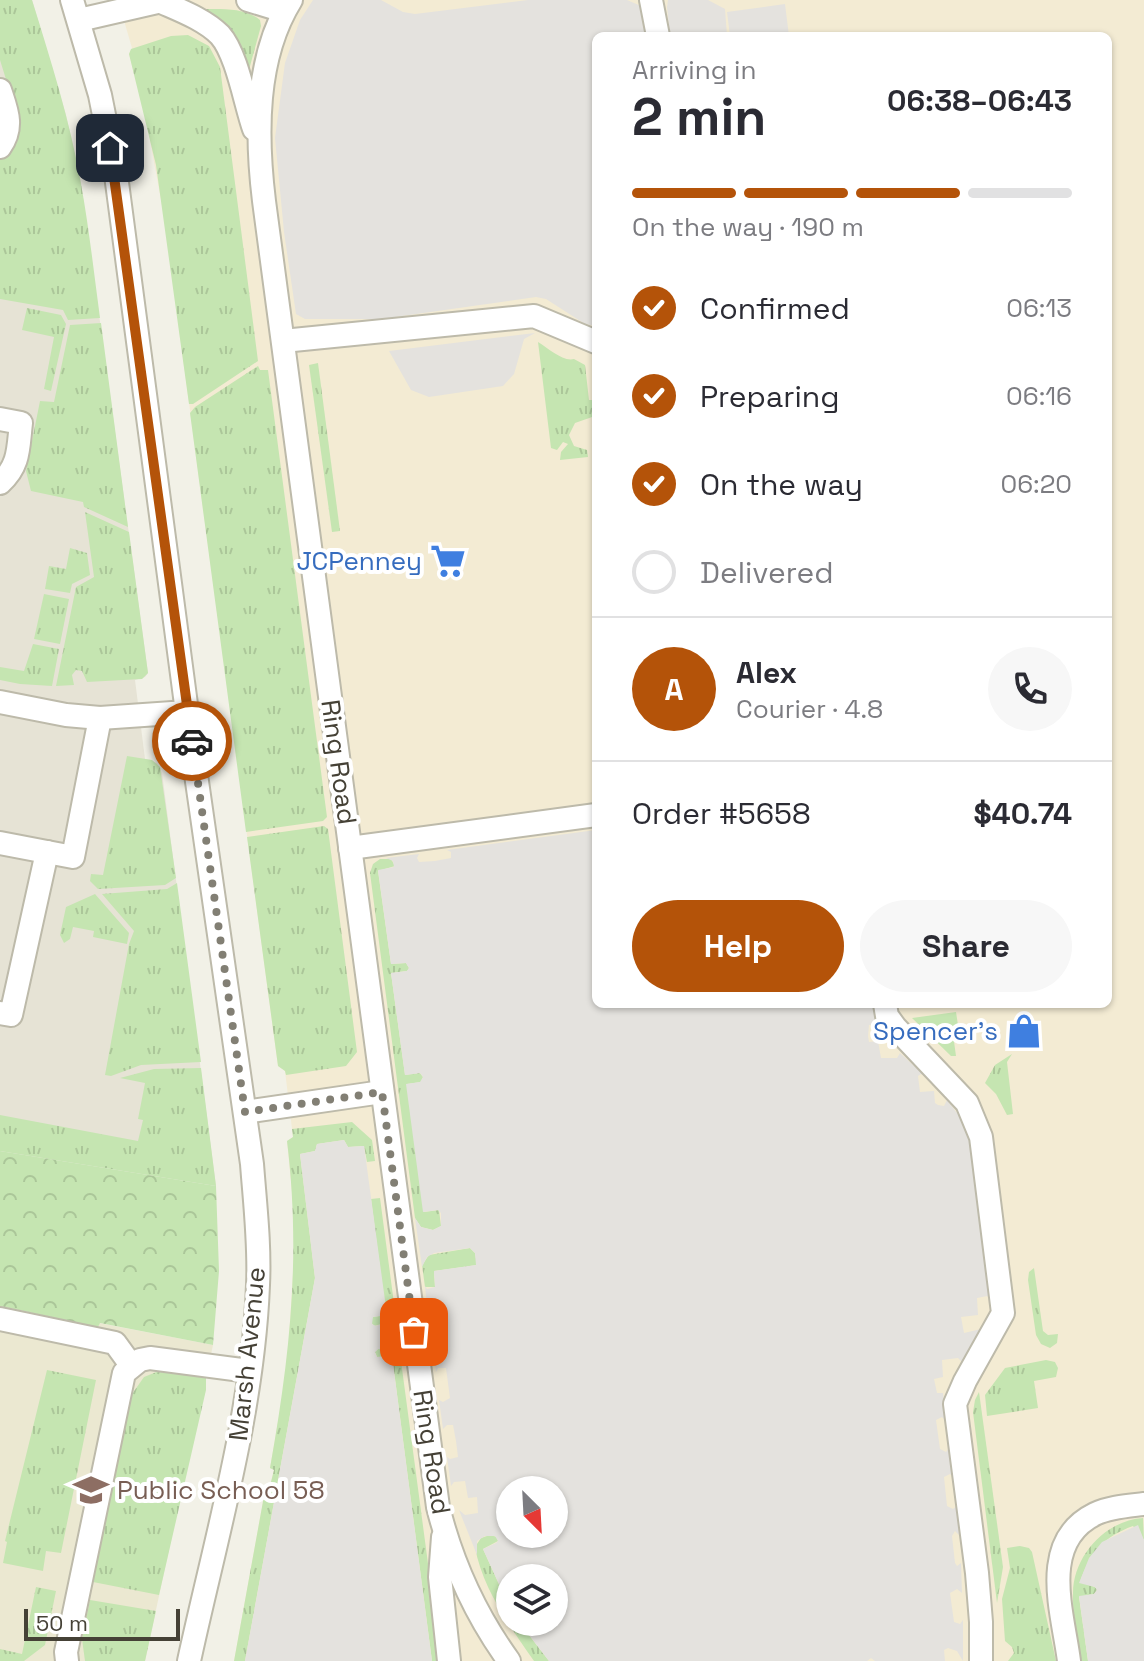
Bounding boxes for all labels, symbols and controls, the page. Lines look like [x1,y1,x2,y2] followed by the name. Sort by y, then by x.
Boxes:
[632,53,756,87] text: Arriving in
[887,81,1072,120] text: 06:38–06:43
[632,84,766,150] text: 2 min
[76,114,144,182] pin
[88,126,132,170] icon: home
[632,210,864,244] text: On the way · 190 m
[632,286,676,330] icon: check
[700,289,850,328] text: Confirmed
[1006,291,1072,325] text: 06:13
[632,374,676,418] icon: check
[700,377,839,416] text: Preparing
[1006,379,1072,413] text: 06:16
[632,462,676,506] icon: check
[700,465,863,504] text: On the way
[1000,467,1072,501] text: 06:20
[429,542,467,580] supermarket icon: JCPenney
[296,544,422,578] place label: JCPenney
[700,553,834,592] text: Delivered
[988,647,1072,731] button: phone
[736,653,797,692] text: Alex
[664,670,684,709] text: A
[736,692,883,726] text: Courier · 4.8
[313,697,365,827] street label: Ring Road
[152,701,232,781] courier
[170,719,214,763] icon: car
[632,794,811,833] text: Order #5658
[973,794,1072,833] text: $40.74
[632,900,844,992] button: Help
[860,900,1072,992] button: Share
[1005,1012,1043,1050] shop icon: Spencer's
[873,1014,998,1048] place label: Spencer's
[221,1265,273,1443] street label: Marsh Avenue
[380,1298,448,1366] pin
[392,1310,436,1354] icon: bag
[405,1387,459,1517] street label: Ring Road
[72,1471,110,1509] school or university icon: Public School 58
[117,1473,325,1507] place label: Public School 58
[496,1476,568,1548] north arrow
[496,1476,568,1636] map controls
[496,1564,568,1636] button: layers
[24,1605,180,1641] scale bar
[36,1609,88,1637] text: 50 m

